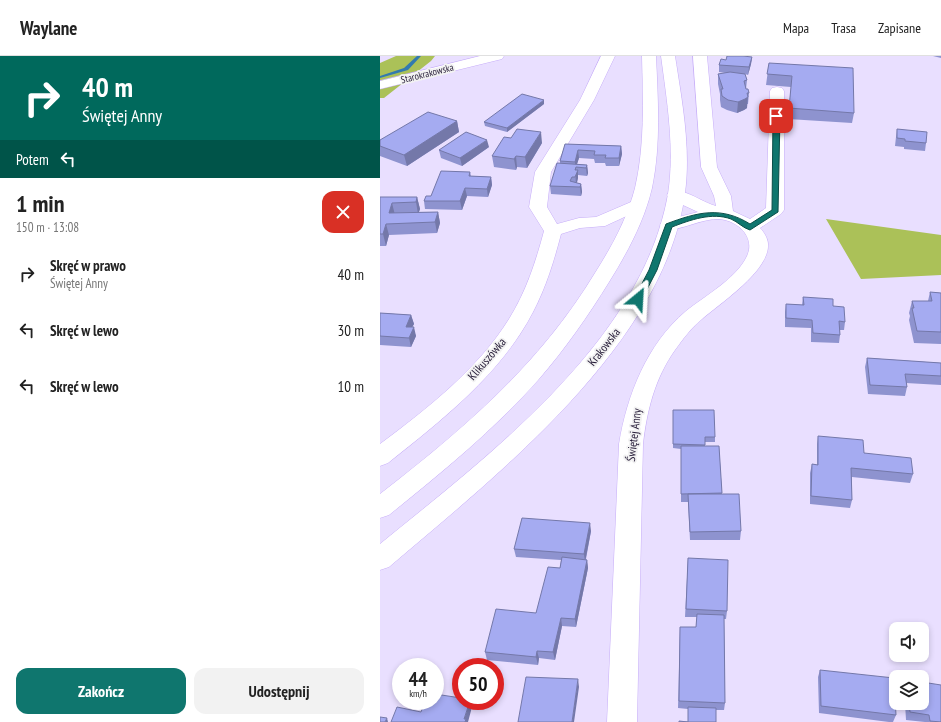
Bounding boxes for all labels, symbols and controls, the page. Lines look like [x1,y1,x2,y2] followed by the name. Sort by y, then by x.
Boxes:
[20,16,77,40] text: Waylane
[783,19,809,37] text: Mapa
[831,19,856,37] text: Trasa
[878,19,921,37] text: Zapisane
[399,61,455,86] street label: Starokrakowska
[82,68,133,105] text: 40 m
[16,72,68,124] icon: right
[759,99,793,133] pin
[82,104,162,127] text: Świętej Anny
[765,105,787,127] icon: arrive
[57,148,79,170] icon: left
[16,150,49,169] text: Potem
[16,188,64,219] text: 1 min
[322,191,364,233] button: close
[16,219,79,236] text: 150 m · 13:08
[50,256,126,275] text: Skręć w prawo
[16,263,38,285] icon: right
[338,265,364,284] text: 40 m
[50,275,108,292] text: Świętej Anny
[617,278,659,320] position arrow
[16,319,38,341] icon: left
[50,321,119,340] text: Skręć w lewo
[338,321,364,340] text: 30 m
[584,325,623,369] street label: Krakowska
[464,334,509,383] street label: Klikuszówka
[16,375,38,397] icon: left
[50,377,119,396] text: Skręć w lewo
[338,377,364,396] text: 10 m
[623,407,644,462] street label: Świętej Anny
[889,622,929,710] map controls
[889,622,929,662] button: sound
[452,658,504,710] speed limit sign: 50
[408,666,428,692] text: 44
[16,668,186,714] button: Zakończ
[194,668,364,714] button: Udostępnij
[889,670,929,710] button: layers
[409,687,427,700] text: km/h

